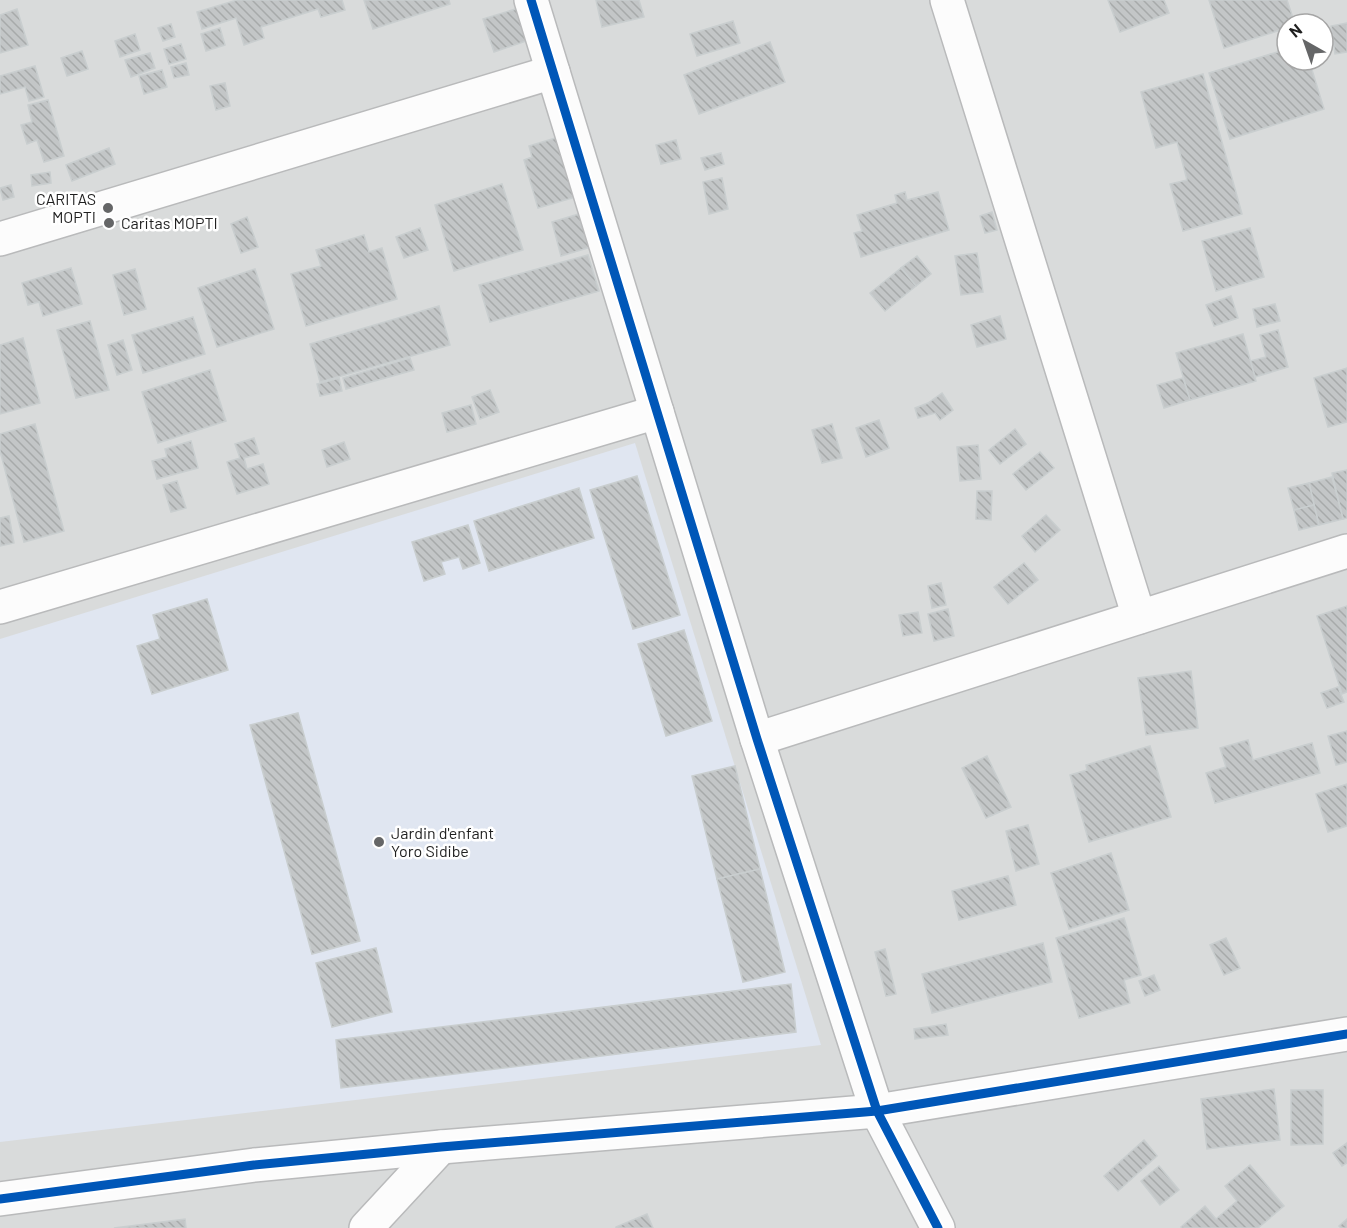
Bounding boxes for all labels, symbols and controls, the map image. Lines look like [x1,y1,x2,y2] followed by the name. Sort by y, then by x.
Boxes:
[1275,12,1335,72] north arrow
[1285,19,1305,41] text: N
[36,189,96,226] place label: CARITAS MOPTI
[101,201,115,215] marker: CARITAS MOPTI
[121,213,218,232] place label: Caritas MOPTI
[102,216,116,230] marker: Caritas MOPTI
[391,823,494,860] place label: Jardin d'enfant Yoro Sidibe
[372,835,386,849] marker: Jardin d'enfant Yoro Sidibe

